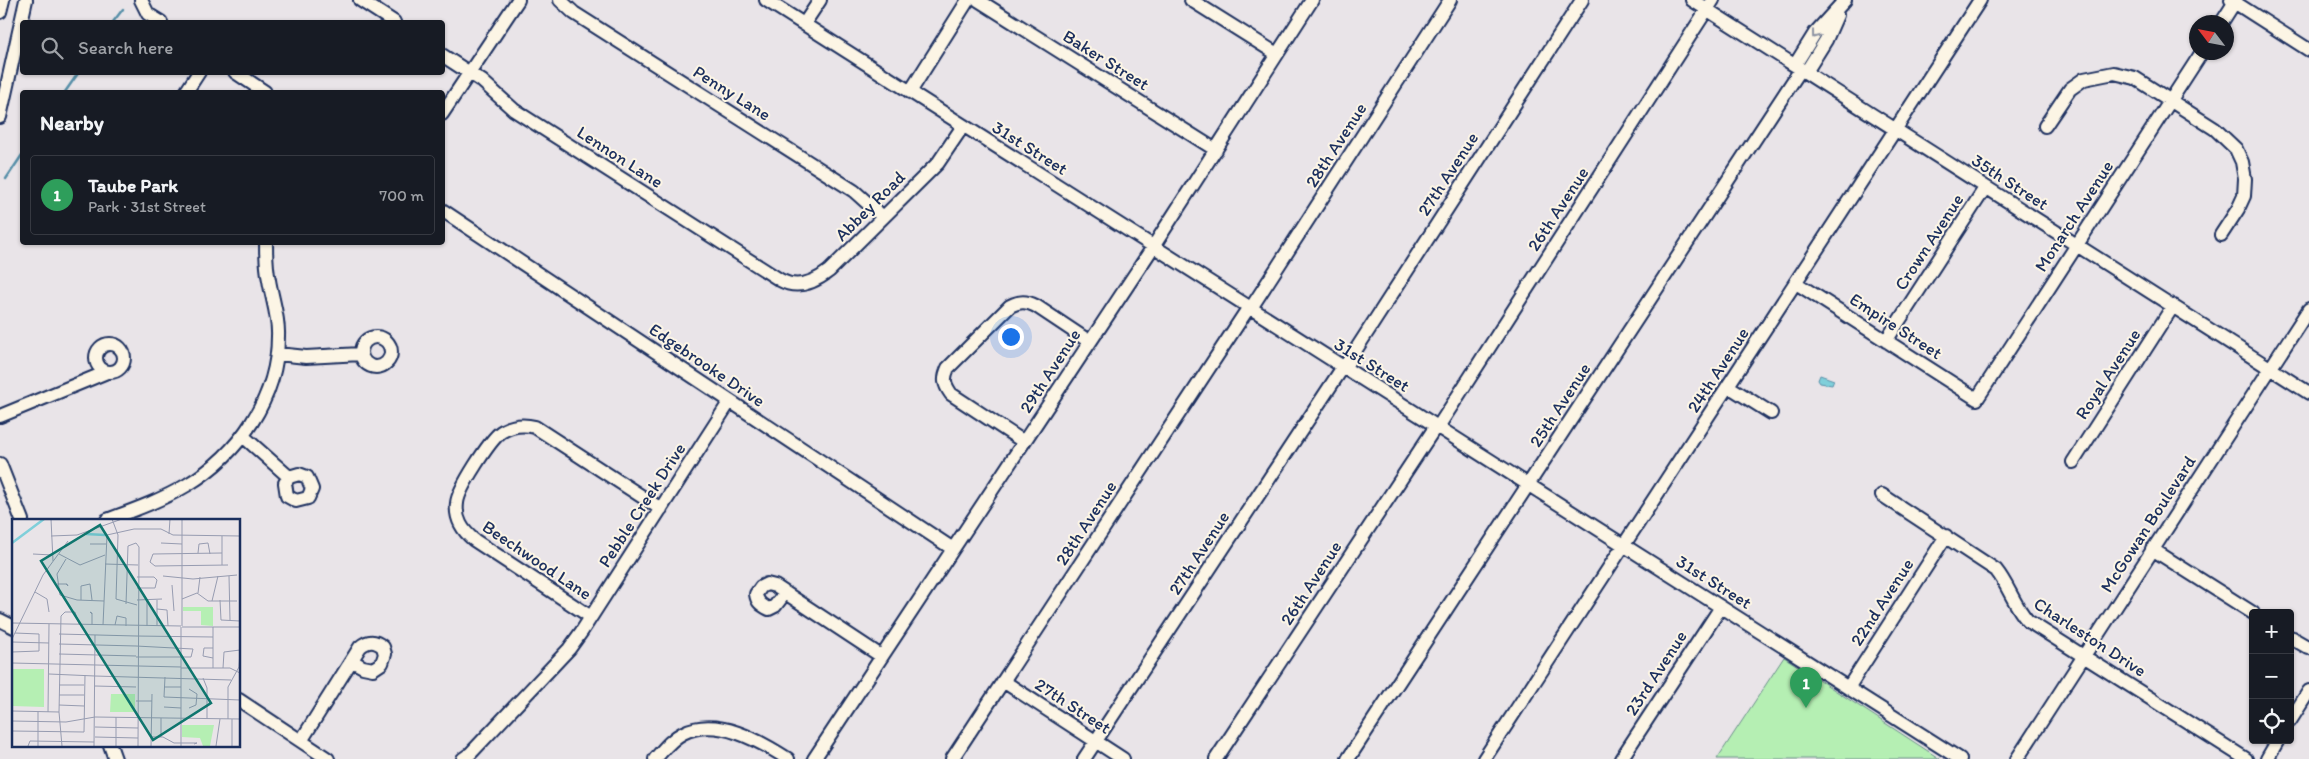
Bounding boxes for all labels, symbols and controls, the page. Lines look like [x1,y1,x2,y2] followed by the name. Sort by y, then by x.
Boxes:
[2189,15,2234,60] north arrow
[20,20,445,75] search box
[1059,25,1153,95] street label: Baker Street
[1812,29,1821,39] one-way arrow
[38,34,66,62] icon: search
[78,36,173,59] text: Search here
[689,60,775,126] street label: Penny Lane
[1301,99,1371,191] street label: 28th Avenue
[40,110,104,135] text: Nearby
[988,116,1072,180] street label: 31st Street
[573,121,667,193] street label: Lennon Lane
[1413,128,1483,220] street label: 27th Avenue
[1967,149,2053,215] street label: 35th Street
[2030,156,2118,276] street label: Monarch Avenue
[1523,163,1593,255] street label: 26th Avenue
[830,166,910,246] street label: Abbey Road
[88,174,178,197] text: Taube Park
[53,186,61,205] text: 1
[379,186,424,205] text: 700 m
[1890,190,1968,294] street label: Crown Avenue
[88,197,206,216] text: Park · 31st Street
[1846,288,1947,364] street label: Empire Street
[645,318,769,412] street label: Edgebrooke Drive
[1682,323,1754,417] street label: 24th Avenue
[998,324,1024,350] your location
[1015,325,1085,417] street label: 29th Avenue
[2071,325,2145,423] street label: Royal Avenue
[1330,333,1414,397] street label: 31st Street
[1525,359,1595,451] street label: 25th Avenue
[594,439,690,571] street label: Pebble Creek Drive
[2096,451,2201,597] street label: McGowan Boulevard
[1051,477,1121,569] street label: 28th Avenue
[1164,507,1234,599] street label: 27th Avenue
[478,515,596,605] street label: Beechwood Lane
[12,519,240,746] inset map
[1276,537,1346,629] street label: 26th Avenue
[1672,550,1756,614] street label: 31st Street
[1846,554,1918,650] street label: 22nd Avenue
[2030,592,2150,682] street label: Charleston Drive
[2249,609,2294,744] map controls
[2249,609,2294,654] button: +
[1620,626,1692,720] street label: 23rd Avenue
[2249,654,2294,699] button: −
[1790,667,1822,708] pin: 1
[1031,673,1115,739] street label: 27th Street
[2249,699,2294,744] button: locate

